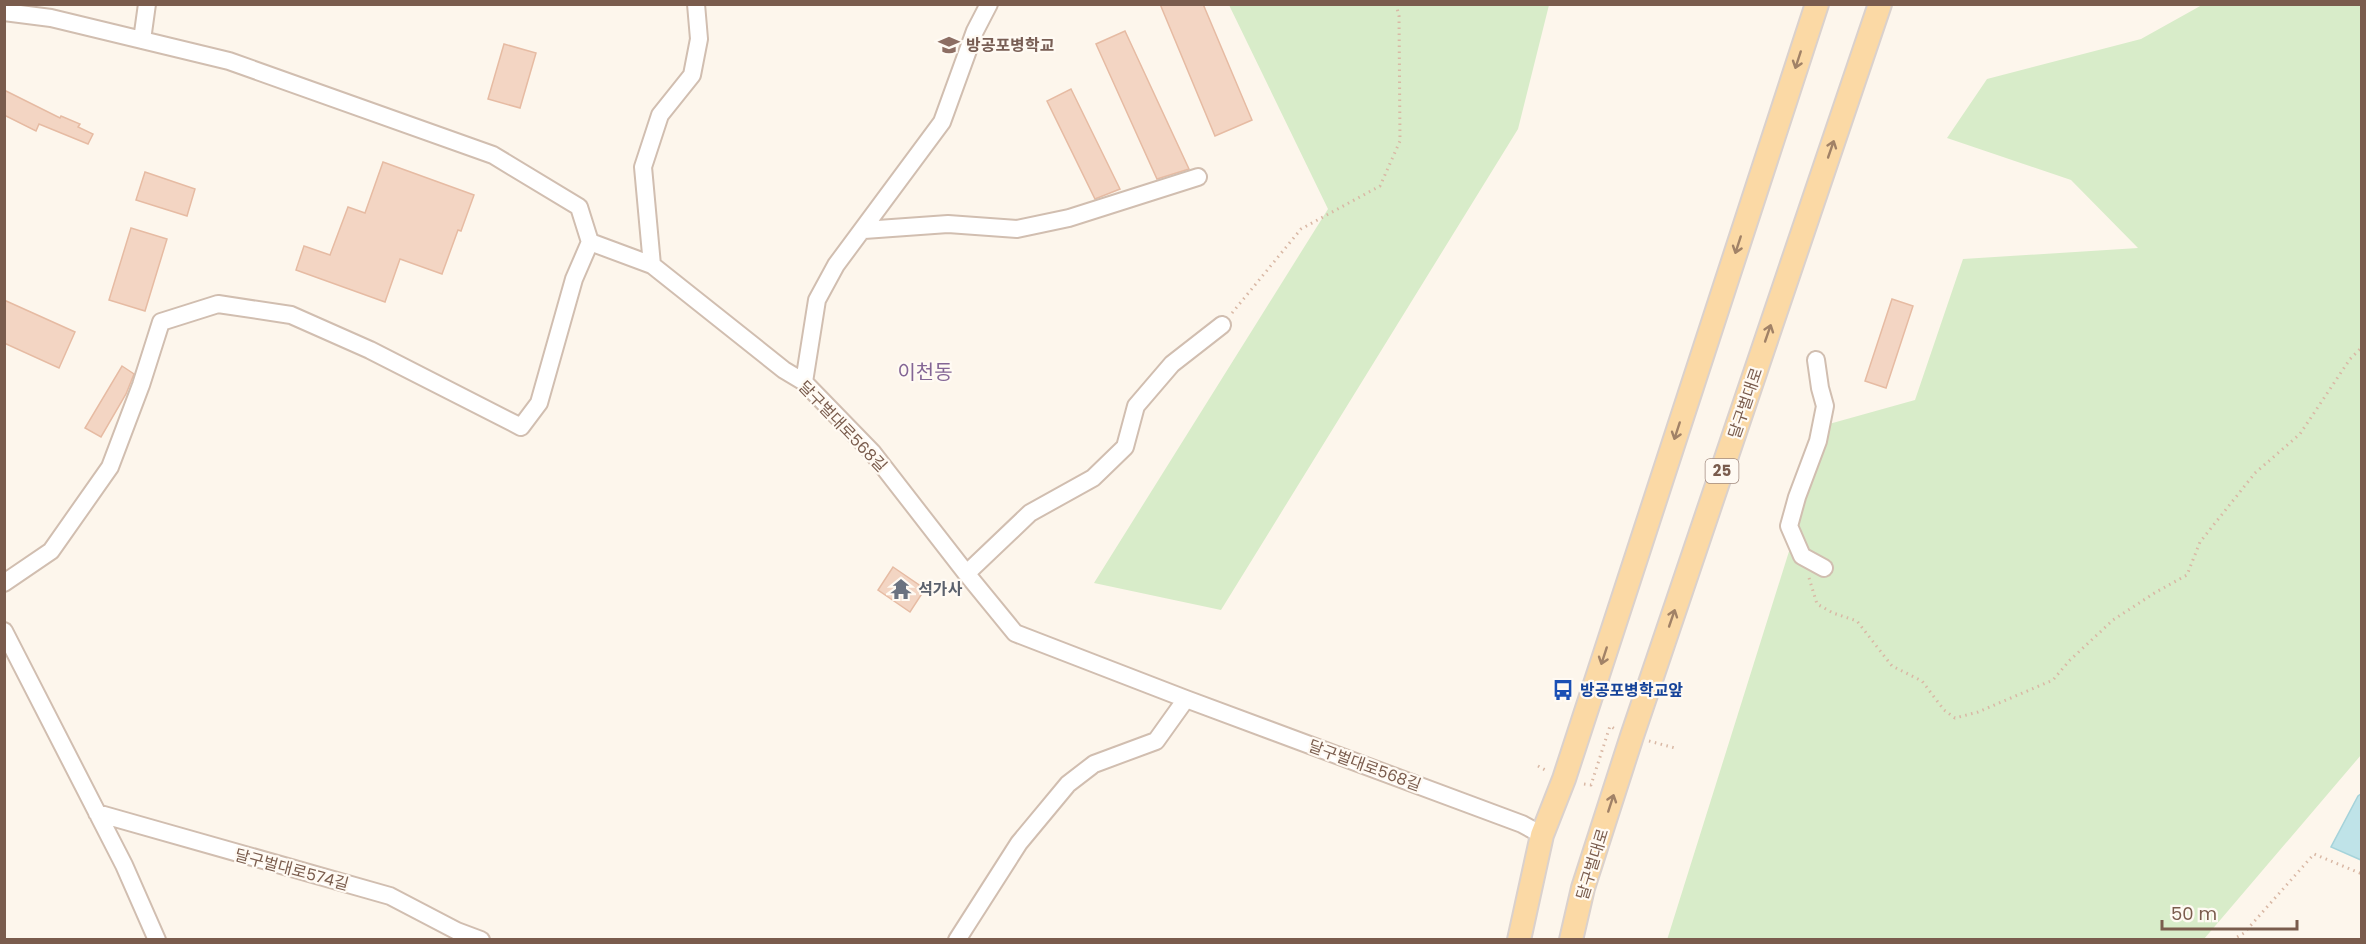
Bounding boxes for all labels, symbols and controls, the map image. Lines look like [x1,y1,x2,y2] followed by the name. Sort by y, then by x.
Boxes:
[937,33,961,57] school or university icon: 방공포병학교
[966,34,1055,57] place label: 방공포병학교
[1792,50,1803,69] one-way arrow
[1826,140,1837,159] one-way arrow
[1732,235,1743,254] one-way arrow
[1764,325,1775,343] one-way arrow
[897,358,953,386] district label: 이천동
[1723,364,1768,442] street label: 달구벌대로
[793,376,892,477] street label: 달구벌대로568길
[1671,421,1682,440] one-way arrow
[1706,459,1738,483] road number: 25
[889,577,913,601] temple icon: 석가사
[918,578,962,601] place label: 석가사
[1668,609,1679,628] one-way arrow
[1597,646,1608,665] one-way arrow
[1551,678,1575,702] bus stop icon: 방공포병학교앞
[1580,679,1683,702] place label: 방공포병학교앞
[1305,734,1424,797] street label: 달구벌대로568길
[1606,794,1617,813] one-way arrow
[1571,825,1614,903] street label: 달구벌대로
[232,843,351,896] street label: 달구벌대로574길
[2162,893,2297,931] scale bar
[2171,901,2217,926] text: 50 m

